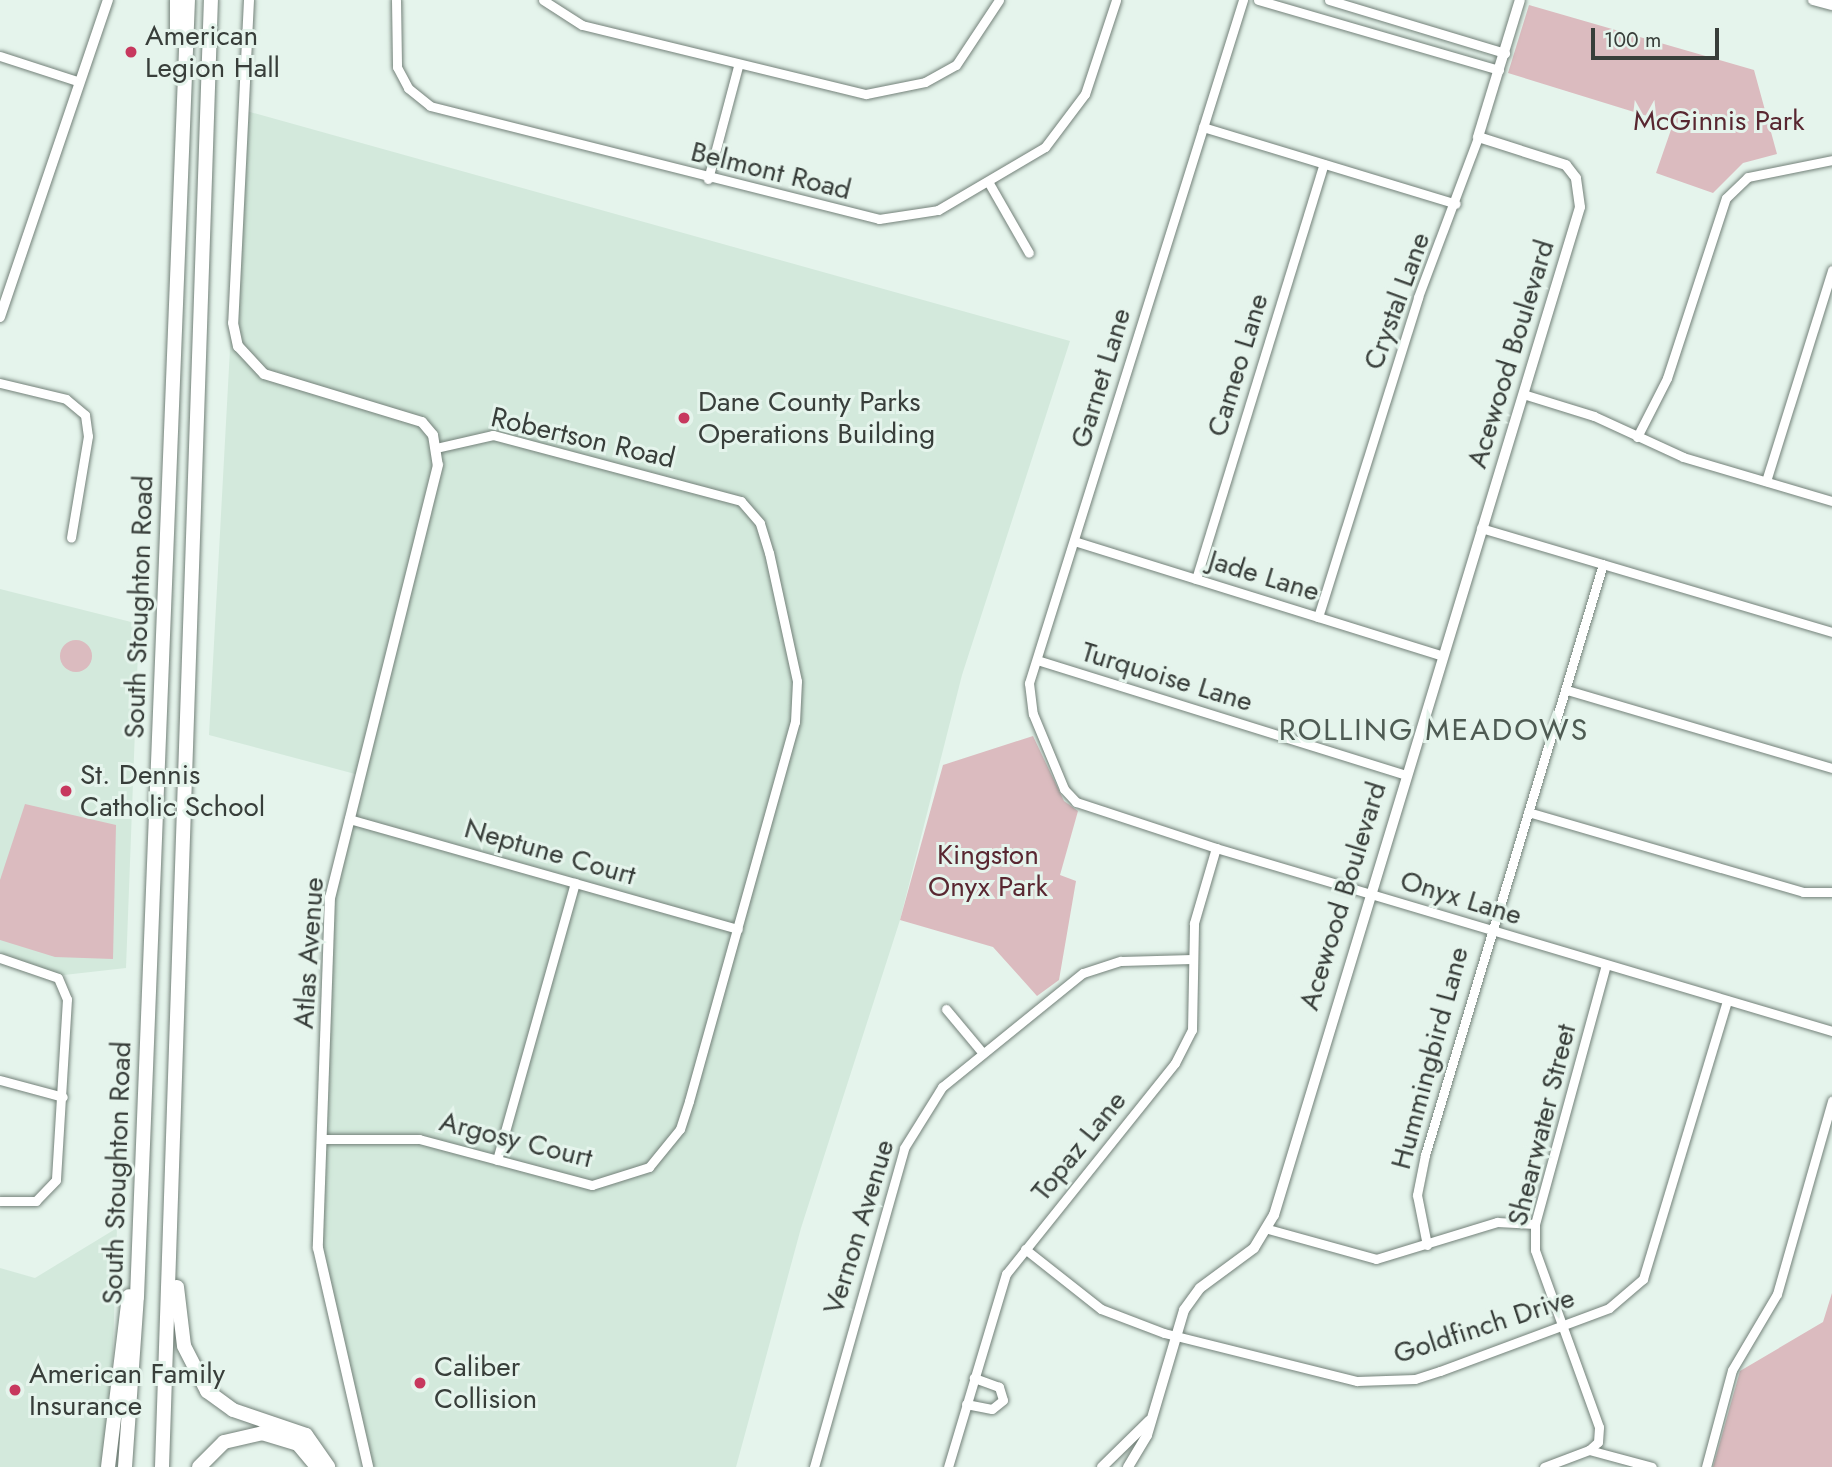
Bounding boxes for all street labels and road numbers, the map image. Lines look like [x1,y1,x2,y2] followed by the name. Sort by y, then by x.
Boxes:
[687,135,855,207] street label: Belmont Road
[1357,228,1437,374] street label: Crystal Lane
[1460,236,1562,472] street label: Acewood Boulevard
[1200,289,1276,441] street label: Cameo Lane
[1064,304,1138,452] street label: Garnet Lane
[488,401,678,475] street label: Robertson Road
[118,475,160,739] street label: South Stoughton Road
[1205,543,1323,609] street label: Jade Lane
[1077,635,1257,719] street label: Turquoise Lane
[1292,778,1394,1014] street label: Acewood Boulevard
[461,812,639,892] street label: Neptune Court
[1396,864,1526,932] street label: Onyx Lane
[287,876,331,1030] street label: Atlas Avenue
[1384,943,1476,1173] street label: Hummingbird Lane
[1501,1021,1583,1229] street label: Shearwater Street
[96,1041,138,1305] street label: South Stoughton Road
[1025,1084,1133,1208] street label: Topaz Lane
[436,1105,596,1175] street label: Argosy Court
[817,1136,901,1318] street label: Vernon Avenue
[1389,1281,1579,1371] street label: Goldfinch Drive

